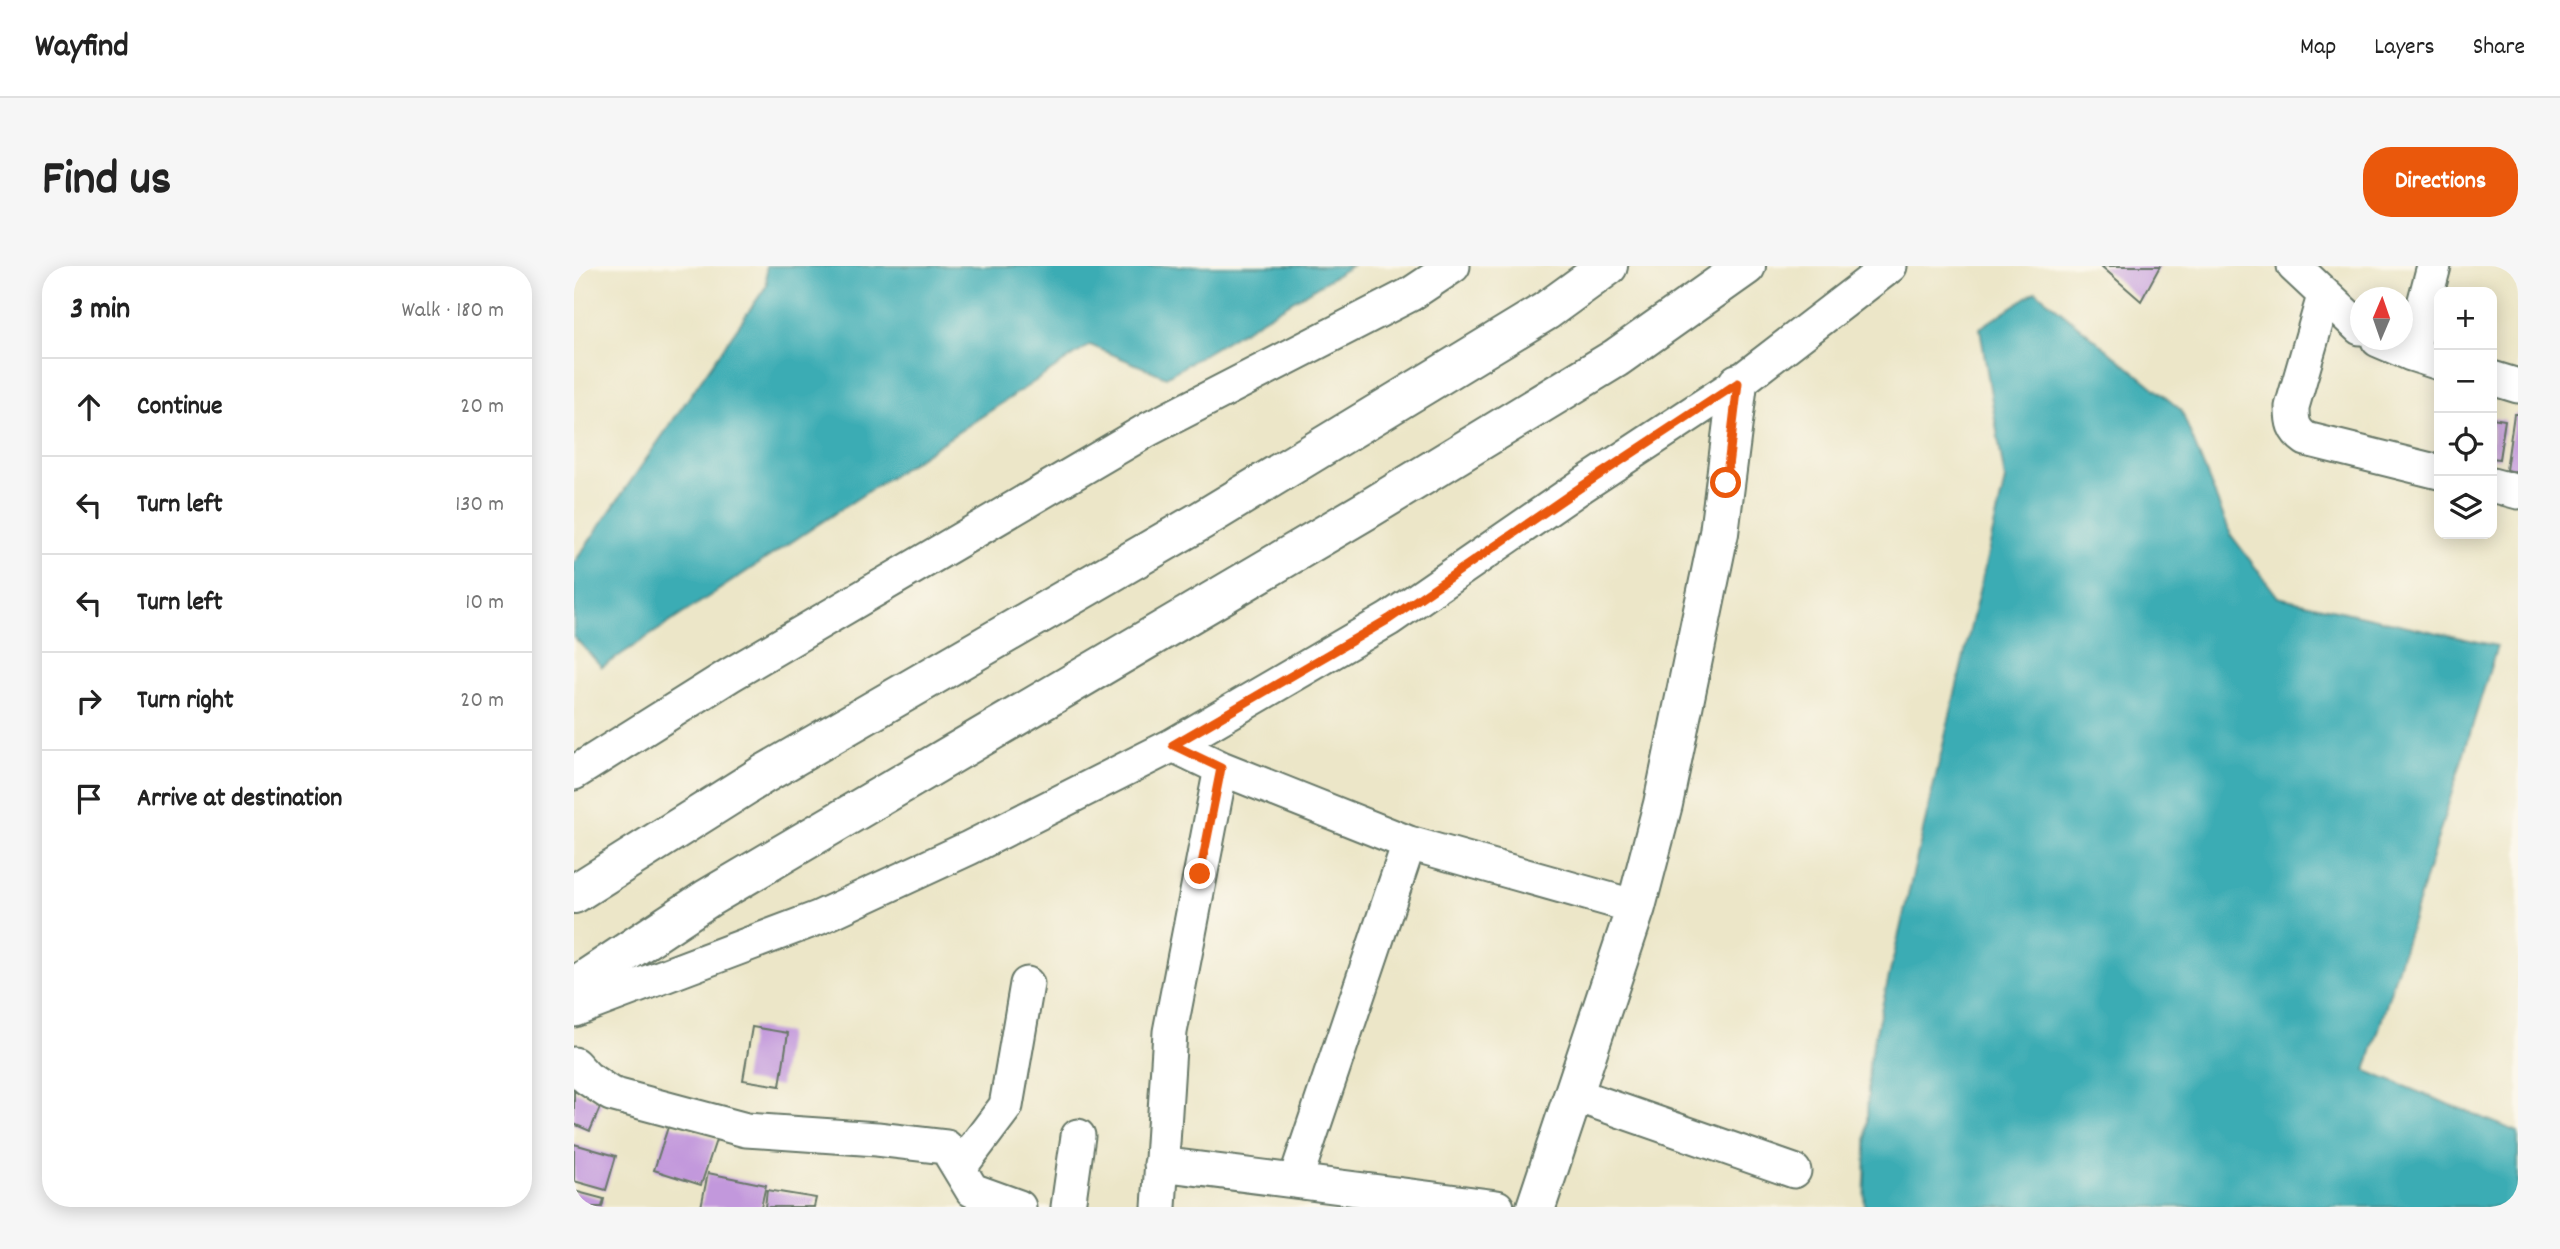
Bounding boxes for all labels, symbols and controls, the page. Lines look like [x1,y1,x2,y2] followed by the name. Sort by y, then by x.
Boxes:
[35,25,129,72] text: Wayfind
[2300,31,2336,65] text: Map
[2374,31,2435,65] text: Layers
[2473,31,2525,65] text: Share
[42,147,171,217] text: Find us
[2363,147,2518,217] button: Directions
[2350,287,2413,350] north arrow
[2434,287,2497,539] map controls
[2434,287,2497,350] button: +
[70,290,130,333] text: 3 min
[401,295,504,328] text: Walk · 180 m
[2434,350,2497,413] button: −
[70,388,108,426] icon: ahead
[137,389,222,426] text: Continue
[460,391,504,424] text: 20 m
[2434,413,2497,476] button: locate
[1710,467,1741,498] route start
[2434,476,2497,539] button: layers
[70,486,108,524] icon: left
[137,487,223,524] text: Turn left
[455,489,504,522] text: 130 m
[70,584,108,622] icon: left
[137,585,223,622] text: Turn left
[465,587,504,620] text: 10 m
[70,682,108,720] icon: right
[137,683,234,720] text: Turn right
[460,685,504,718] text: 20 m
[70,780,108,818] icon: arrive
[137,781,342,818] text: Arrive at destination
[1184,858,1215,889] route end

